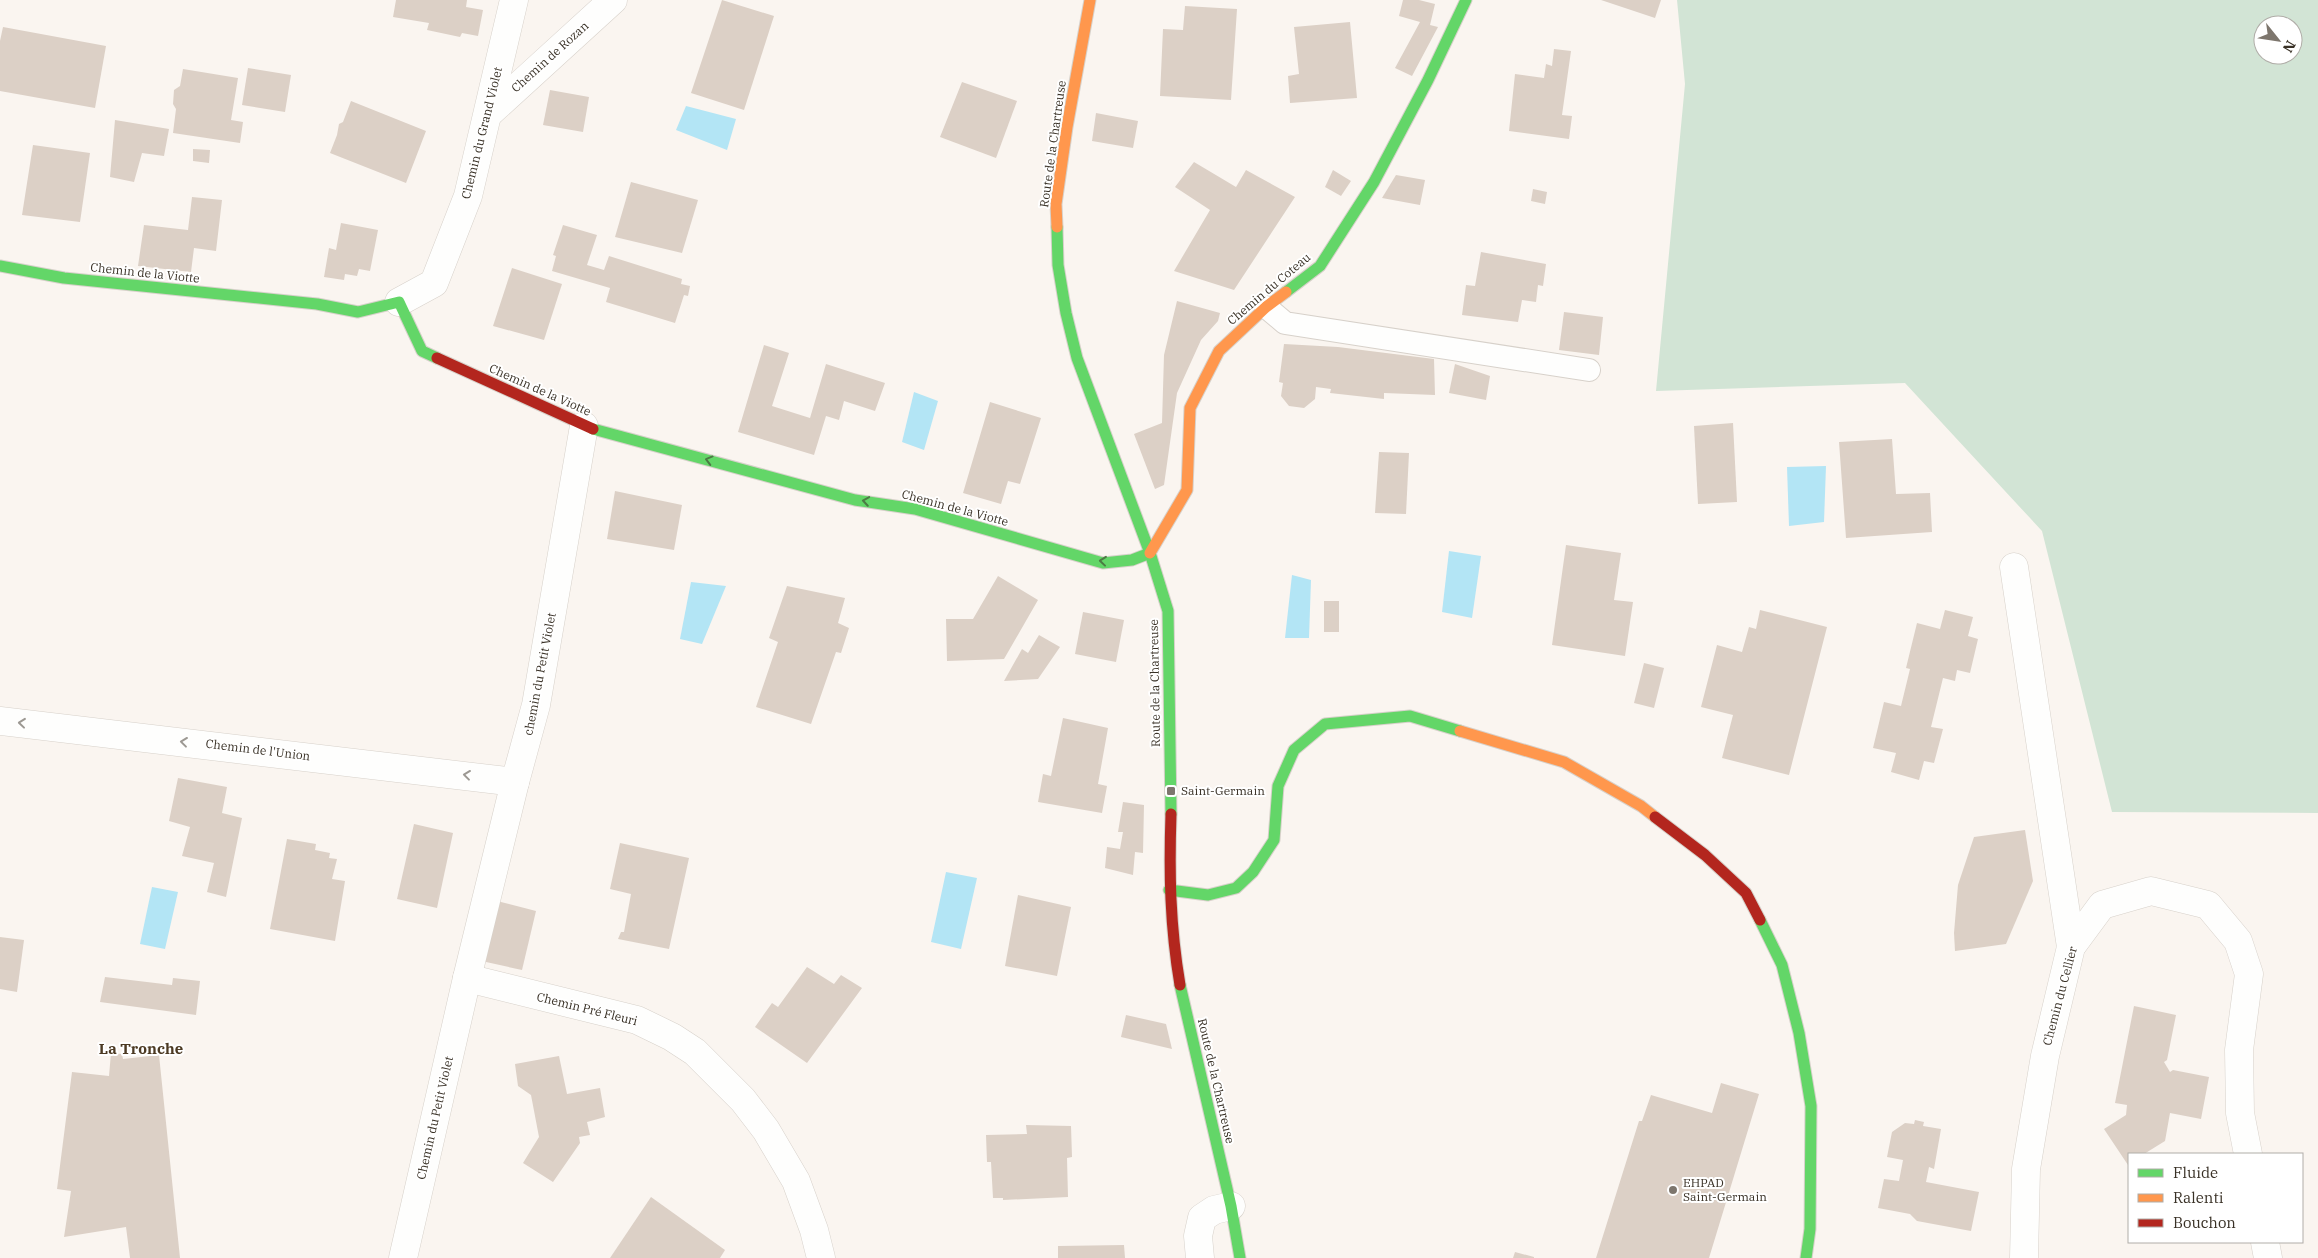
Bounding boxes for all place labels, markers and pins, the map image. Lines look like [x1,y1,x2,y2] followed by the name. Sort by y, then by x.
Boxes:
[1181,783,1265,798] place label: Saint-Germain
[1165,785,1177,797] marker: Saint-Germain
[1683,1175,1767,1204] place label: EHPAD Saint-Germain
[1667,1184,1679,1196] marker: EHPAD Saint-Germain

